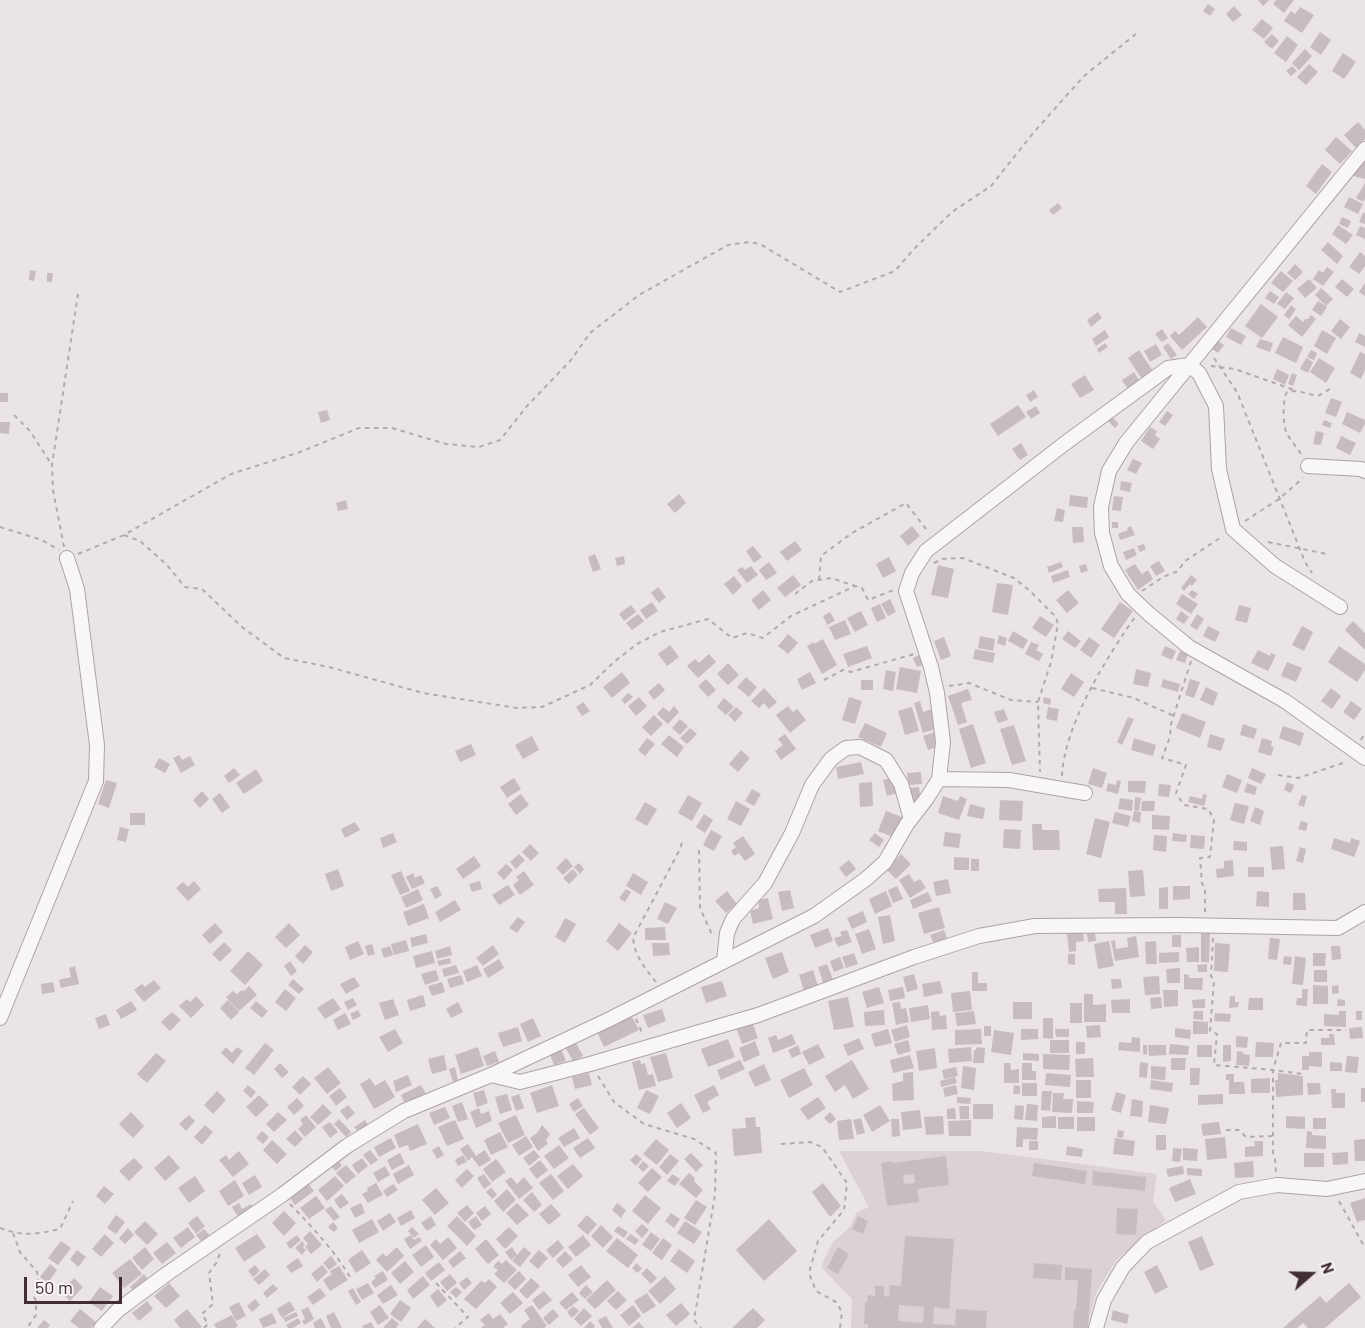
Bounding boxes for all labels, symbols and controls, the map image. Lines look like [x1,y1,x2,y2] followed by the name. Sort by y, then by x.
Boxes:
[1281,1244,1341,1304] north arrow
[1318,1259,1339,1276] text: N
[27,1265,124,1303] scale bar
[35,1276,73,1298] text: 50 m

